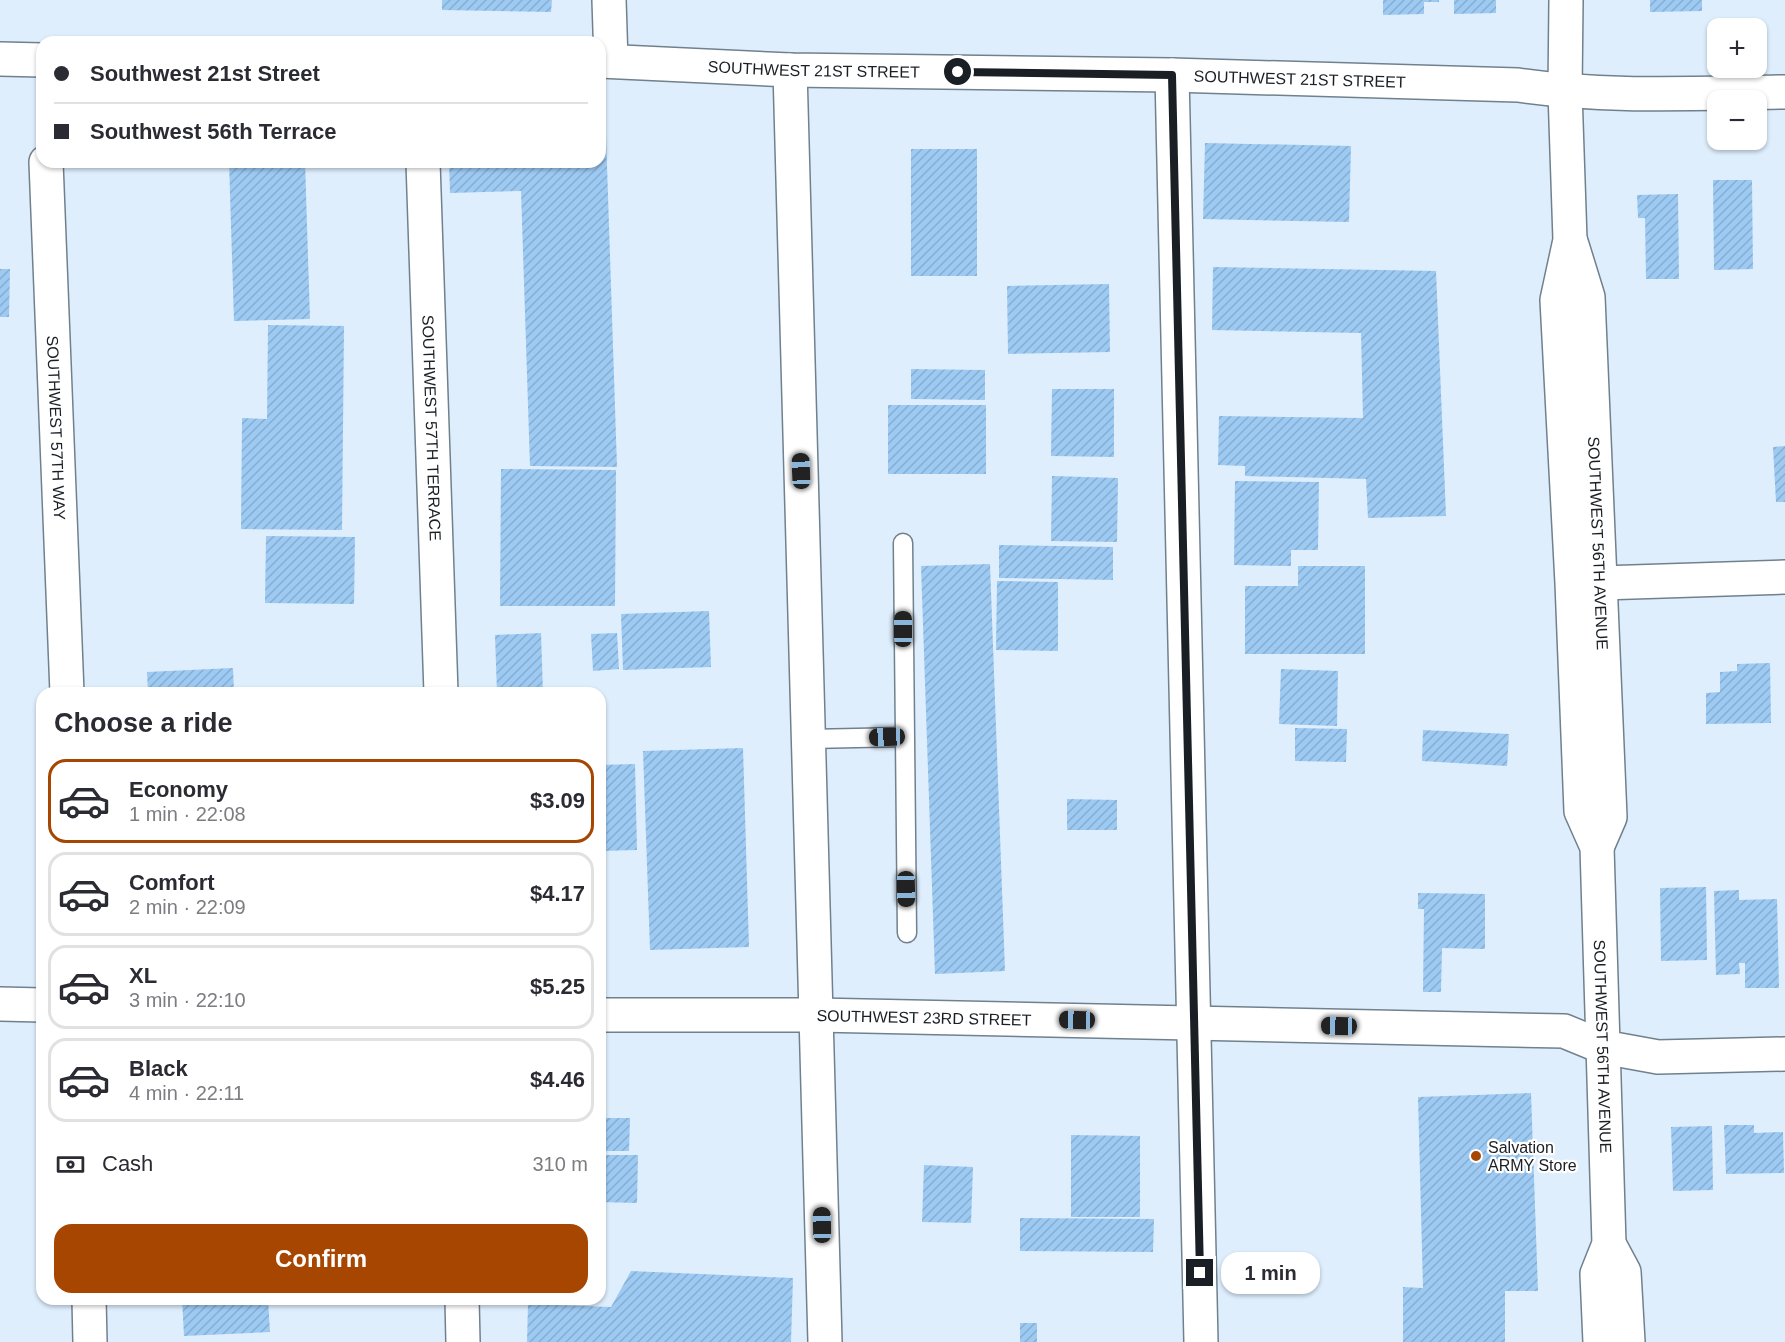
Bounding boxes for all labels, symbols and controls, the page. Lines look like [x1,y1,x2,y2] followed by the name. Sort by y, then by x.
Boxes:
[1707,18,1767,150] map controls
[1707,18,1767,78] button: +
[707,58,920,81] street label: SOUTHWEST 21ST STREET
[944,58,971,85] route start
[90,61,320,86] text: Southwest 21st Street
[1193,68,1406,91] street label: SOUTHWEST 21ST STREET
[1707,90,1767,150] button: −
[90,119,337,144] text: Southwest 56th Terrace
[419,315,444,541] street label: SOUTHWEST 57TH TERRACE
[44,335,68,521] street label: SOUTHWEST 57TH WAY
[1585,436,1611,650] street label: SOUTHWEST 56TH AVENUE
[791,453,811,489] car
[894,611,912,647] car
[54,708,233,738] text: Choose a ride
[869,727,905,747] car
[57,774,111,828] icon: car
[129,777,228,802] text: Economy
[530,788,585,813] text: $3.09
[129,803,246,825] text: 1 min · 22:08
[57,867,111,921] icon: car
[129,870,215,895] text: Comfort
[897,871,915,907] car
[530,881,585,906] text: $4.17
[129,896,246,918] text: 2 min · 22:09
[1591,939,1614,1154] street label: SOUTHWEST 56TH AVENUE
[57,960,111,1014] icon: car
[129,963,157,988] text: XL
[530,974,585,999] text: $5.25
[129,989,246,1011] text: 3 min · 22:10
[816,1007,1032,1029] street label: SOUTHWEST 23RD STREET
[1059,1011,1095,1029] car
[1321,1017,1357,1035] car
[57,1053,111,1107] icon: car
[129,1056,188,1081] text: Black
[530,1067,585,1092] text: $4.46
[129,1082,244,1104] text: 4 min · 22:11
[1488,1139,1577,1174] place label: Salvation ARMY Store
[54,1148,87,1181] icon: cash
[1469,1149,1483,1163] marker: Salvation ARMY Store
[102,1151,153,1176] text: Cash
[532,1153,588,1175] text: 310 m
[813,1207,831,1243] car
[54,1224,588,1293] button: Confirm
[1221,1252,1320,1294] callout: 1 min
[1186,1259,1213,1286] route end
[1244,1262,1297,1284] text: 1 min

